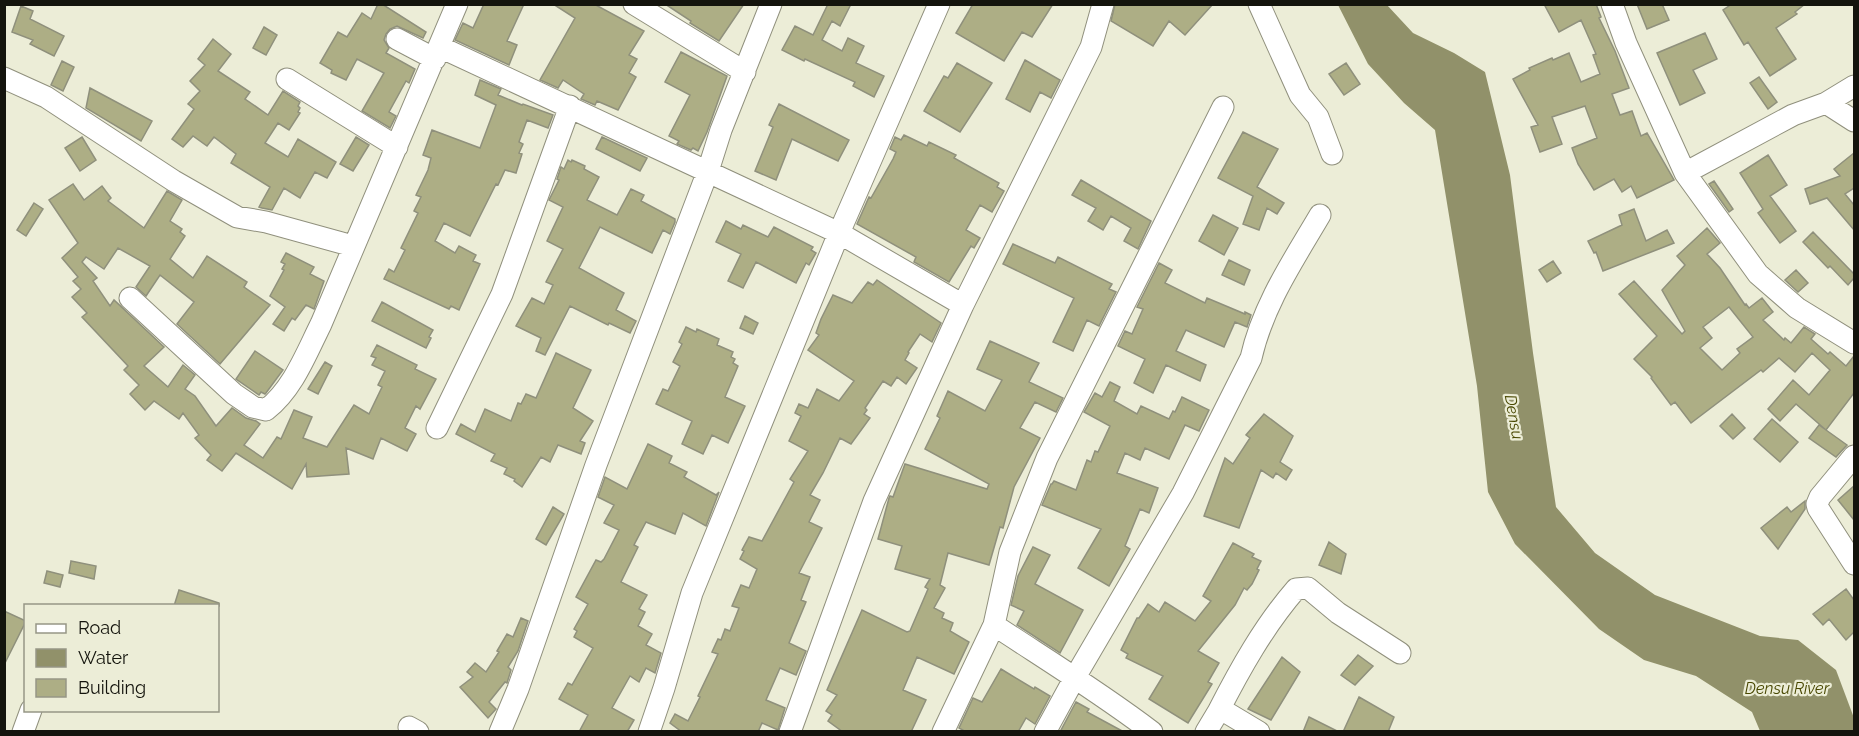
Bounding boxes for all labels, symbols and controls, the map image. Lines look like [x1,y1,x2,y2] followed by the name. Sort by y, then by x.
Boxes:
[1501,393,1527,441] water label: Densu
[24,604,219,712] legend
[78,617,121,638] text: Road
[78,647,129,668] text: Water
[78,677,146,698] text: Building
[1745,679,1830,698] water label: Densu River

